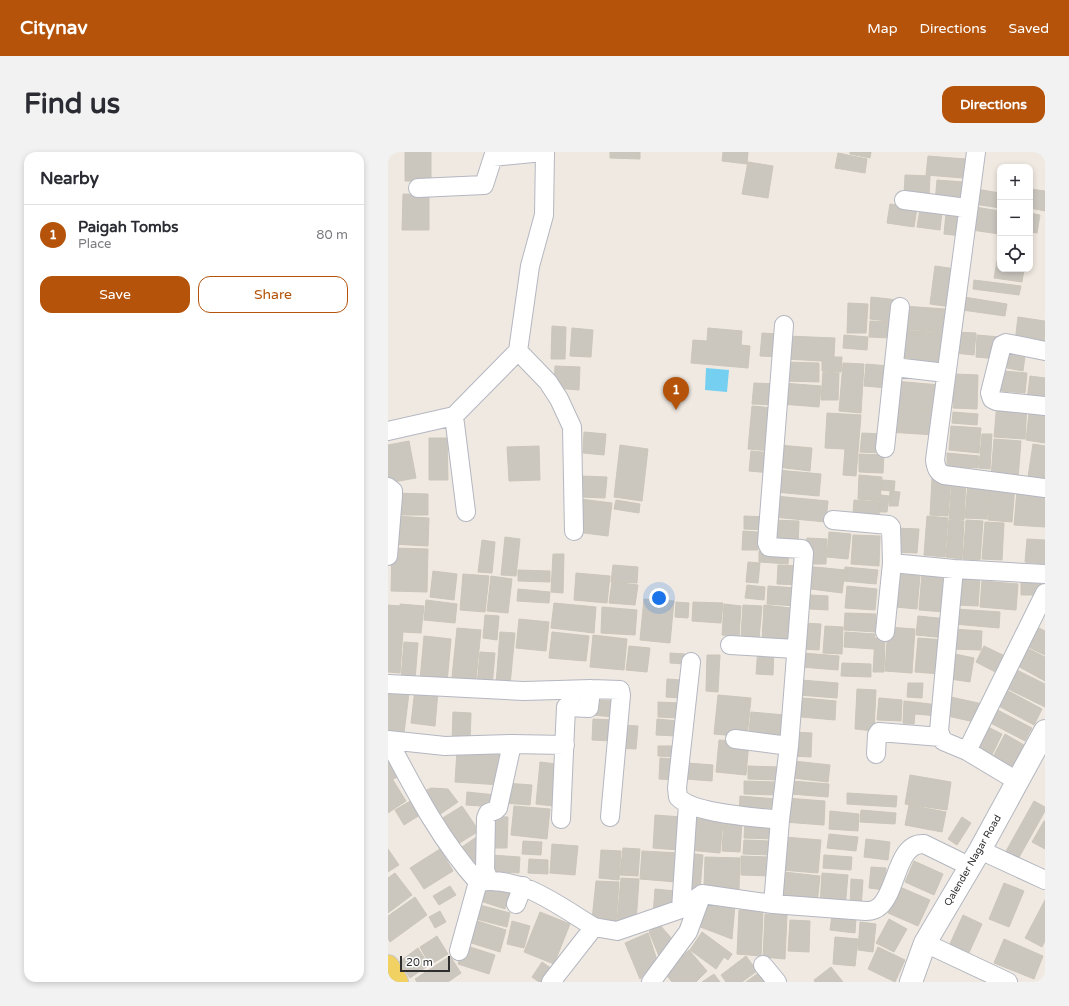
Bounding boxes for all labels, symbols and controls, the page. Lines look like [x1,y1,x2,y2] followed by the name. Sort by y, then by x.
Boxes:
[20,17,87,39] text: Citynav
[867,20,898,37] text: Map
[920,20,987,37] text: Directions
[1009,20,1049,37] text: Saved
[942,86,1045,123] button: Directions
[24,87,120,121] text: Find us
[997,164,1033,272] map controls
[997,164,1033,200] button: +
[40,168,99,189] text: Nearby
[997,200,1033,236] button: −
[78,218,179,236] text: Paigah Tombs
[49,227,57,243] text: 1
[316,227,348,243] text: 80 m
[78,236,111,252] text: Place
[997,236,1033,272] button: locate
[40,276,190,313] button: Save
[198,276,348,313] button: Share
[663,377,689,410] pin: 1
[649,588,669,608] your location
[942,813,1004,908] street label: Qalender Nagar Road
[400,954,450,973] scale bar
[406,956,433,969] text: 20 m

